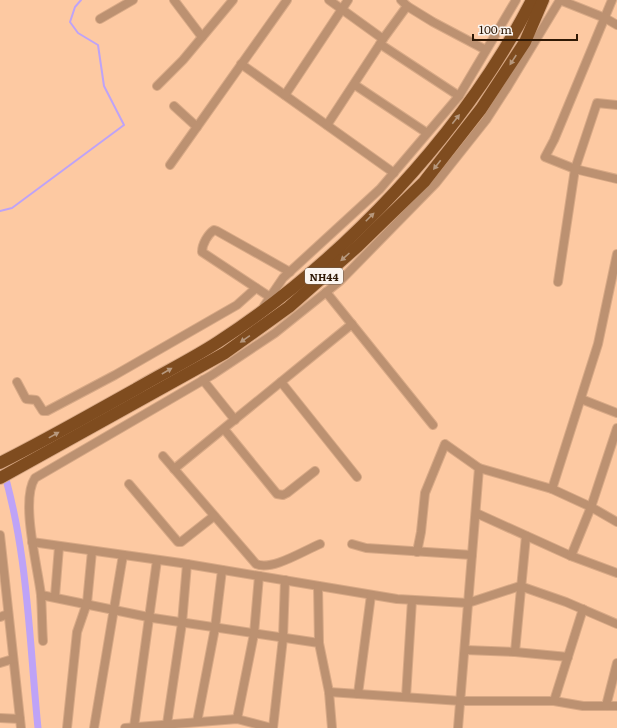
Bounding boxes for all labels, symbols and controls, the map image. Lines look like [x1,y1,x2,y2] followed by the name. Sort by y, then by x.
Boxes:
[473,16,577,42] scale bar
[479,20,512,38] text: 100 m
[509,55,517,65] one-way arrow
[451,114,460,125] one-way arrow
[433,160,441,171] one-way arrow
[365,212,375,222] one-way arrow
[340,253,351,262] one-way arrow
[305,268,343,284] road number: NH44
[239,335,250,343] one-way arrow
[161,368,173,374] one-way arrow
[48,431,60,438] one-way arrow

